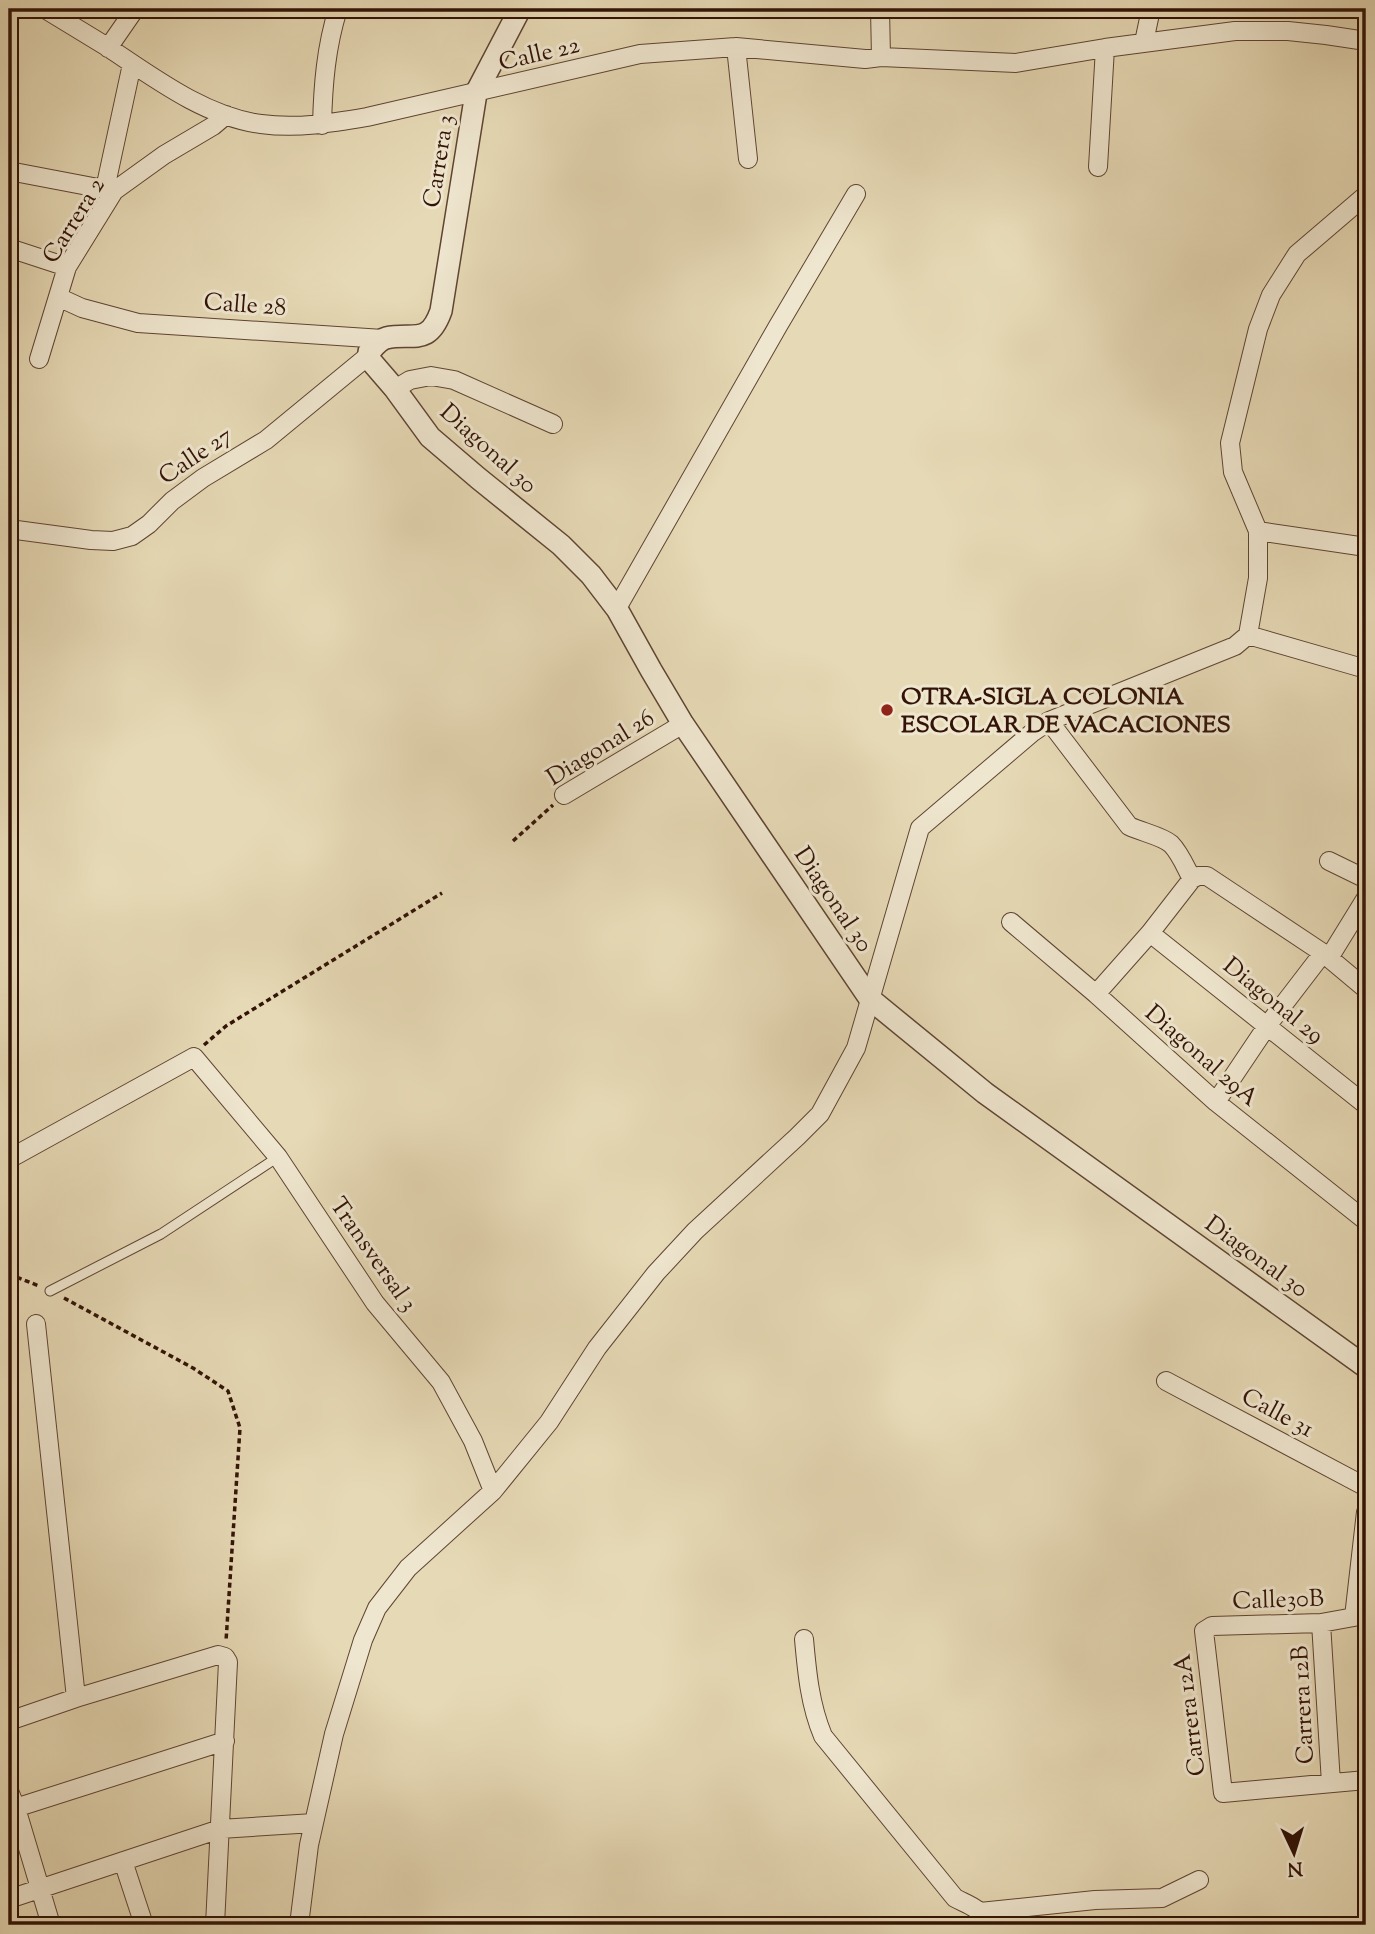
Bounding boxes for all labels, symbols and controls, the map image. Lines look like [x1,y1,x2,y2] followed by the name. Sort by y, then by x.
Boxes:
[496,29,583,81] street label: Calle 22
[416,112,464,210] street label: Carrera 3
[35,172,114,270] street label: Carrera 2
[202,286,287,326] street label: Calle 28
[432,397,544,502] street label: Diagonal 30
[152,419,240,494] street label: Calle 27
[901,681,1231,743] place label: OTRA-SIGLA COLONIA ESCOLAR DE VACACIONES
[541,702,662,795] street label: Diagonal 26
[879,702,895,718] marker: OTRA-SIGLA COLONIA ESCOLAR DE VACACIONES
[785,841,880,960] street label: Diagonal 30
[1215,950,1331,1053] street label: Diagonal 29
[1136,998,1265,1116] street label: Diagonal 29A
[320,1191,424,1319] street label: Transversal 3
[1197,1208,1315,1307] street label: Diagonal 30
[1235,1381,1319,1447] street label: Calle 31
[1232,1582,1324,1620] street label: Calle30B
[1284,1645,1324,1765] street label: Carrera 12B
[1167,1651,1215,1778] street label: Carrera 12A
[1260,1818,1330,1888] north arrow
[1287,1853,1304,1881] text: N

